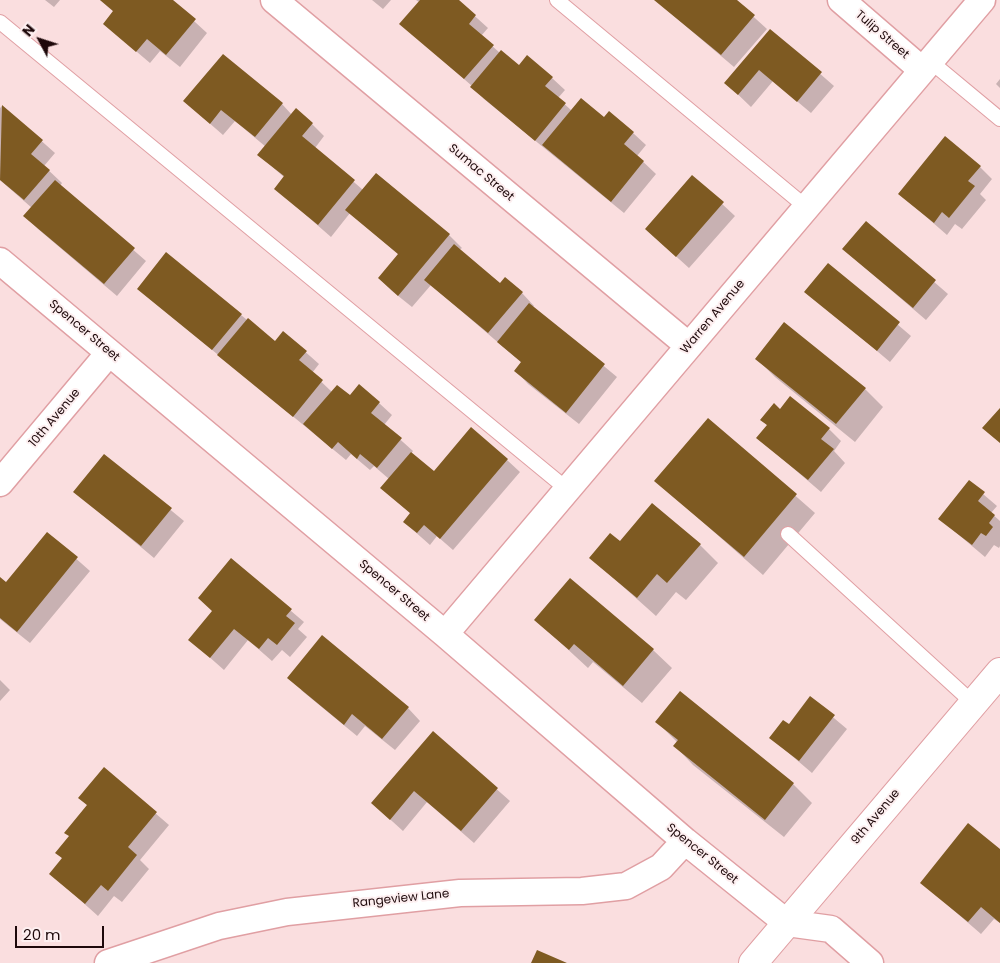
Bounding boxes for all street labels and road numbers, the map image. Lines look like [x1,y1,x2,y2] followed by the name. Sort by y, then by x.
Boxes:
[852,8,912,62] street label: Tulip Street
[445,142,517,204] street label: Sumac Street
[678,277,748,357] street label: Warren Avenue
[46,297,122,365] street label: Spencer Street
[26,386,84,450] street label: 10th Avenue
[356,557,432,625] street label: Spencer Street
[849,786,903,848] street label: 9th Avenue
[663,821,741,887] street label: Spencer Street
[352,887,450,911] street label: Rangeview Lane

